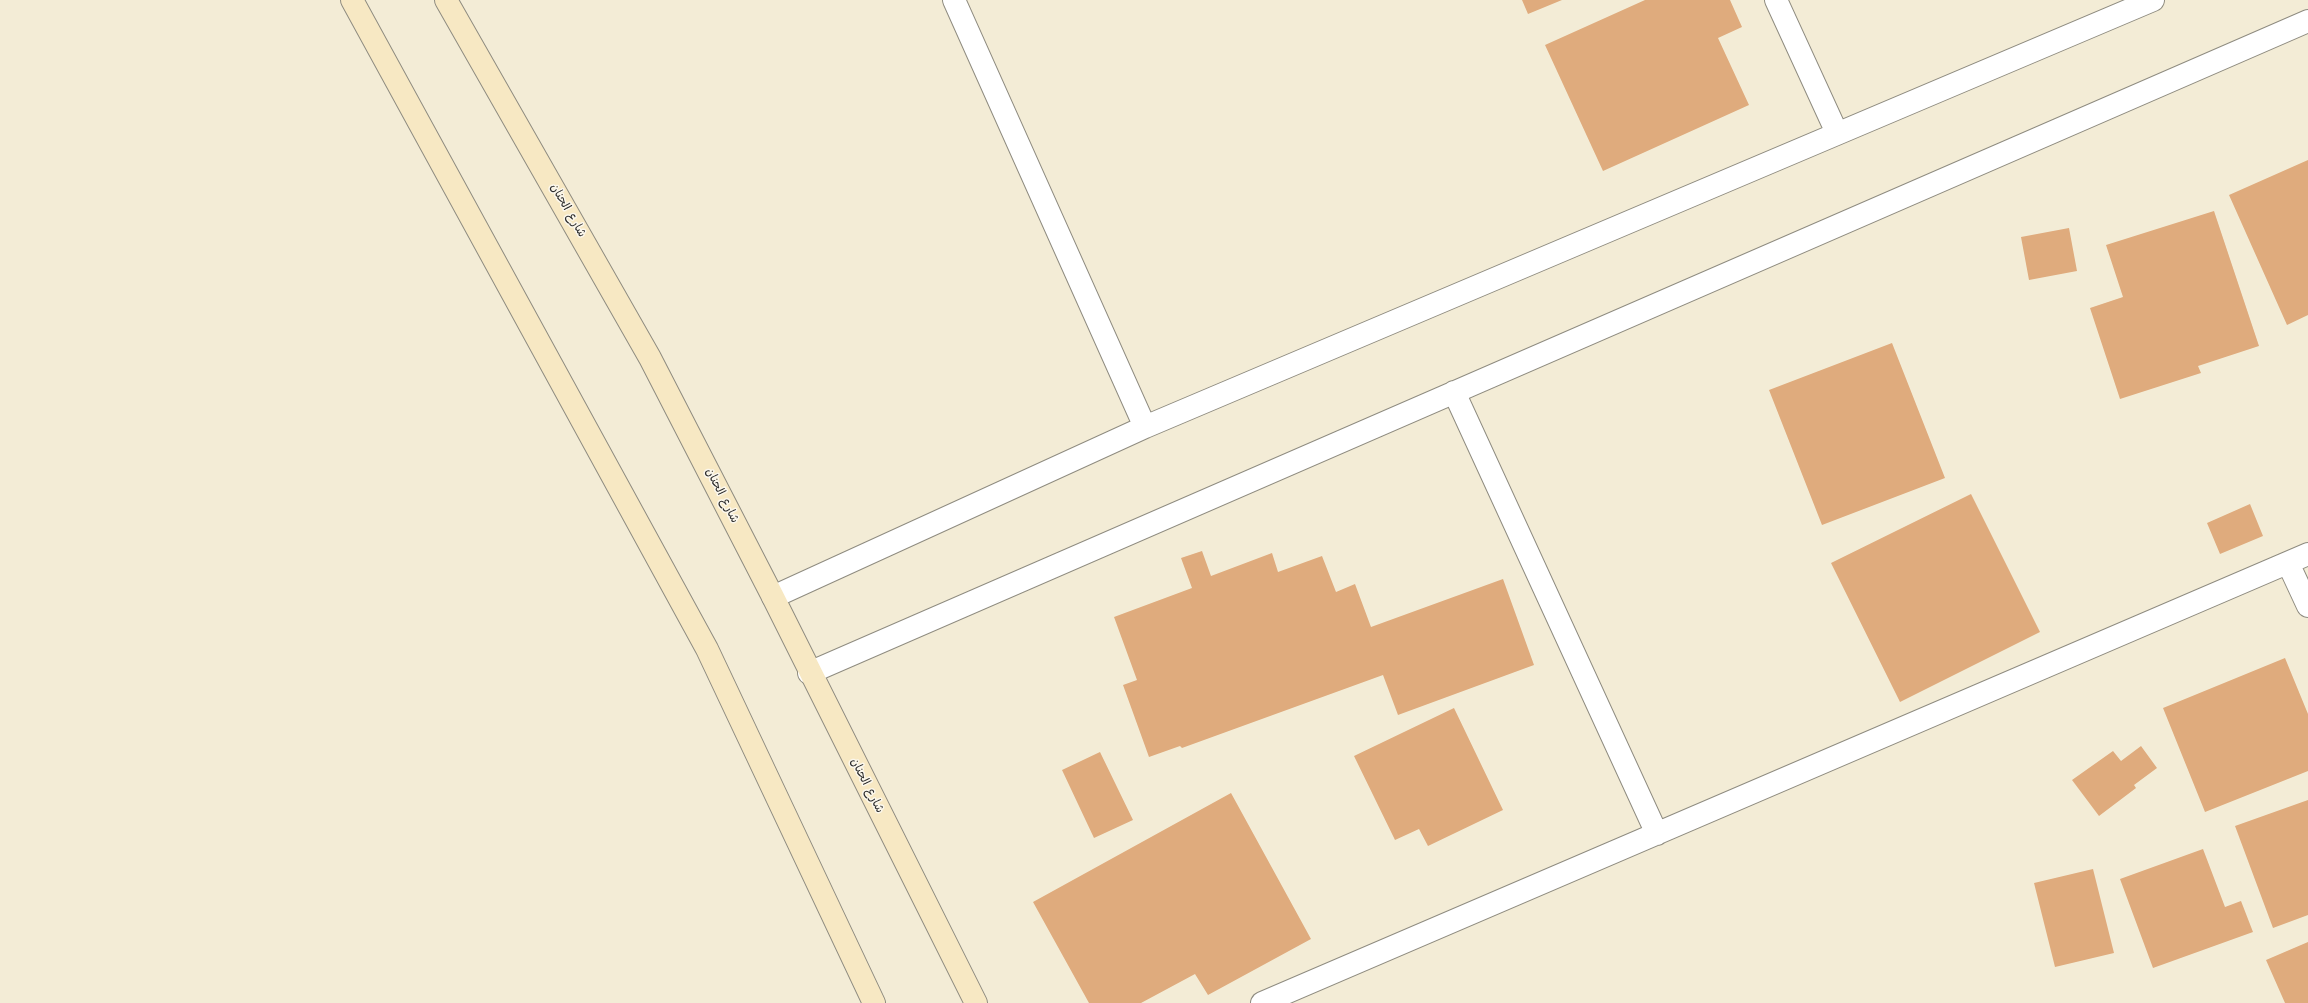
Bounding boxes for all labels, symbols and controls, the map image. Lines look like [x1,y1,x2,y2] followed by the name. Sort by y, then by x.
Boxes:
[546,182,588,240] street label: شارع الحنان
[701,466,741,526] street label: شارع الحنان
[846,756,886,816] street label: شارع الحنان

